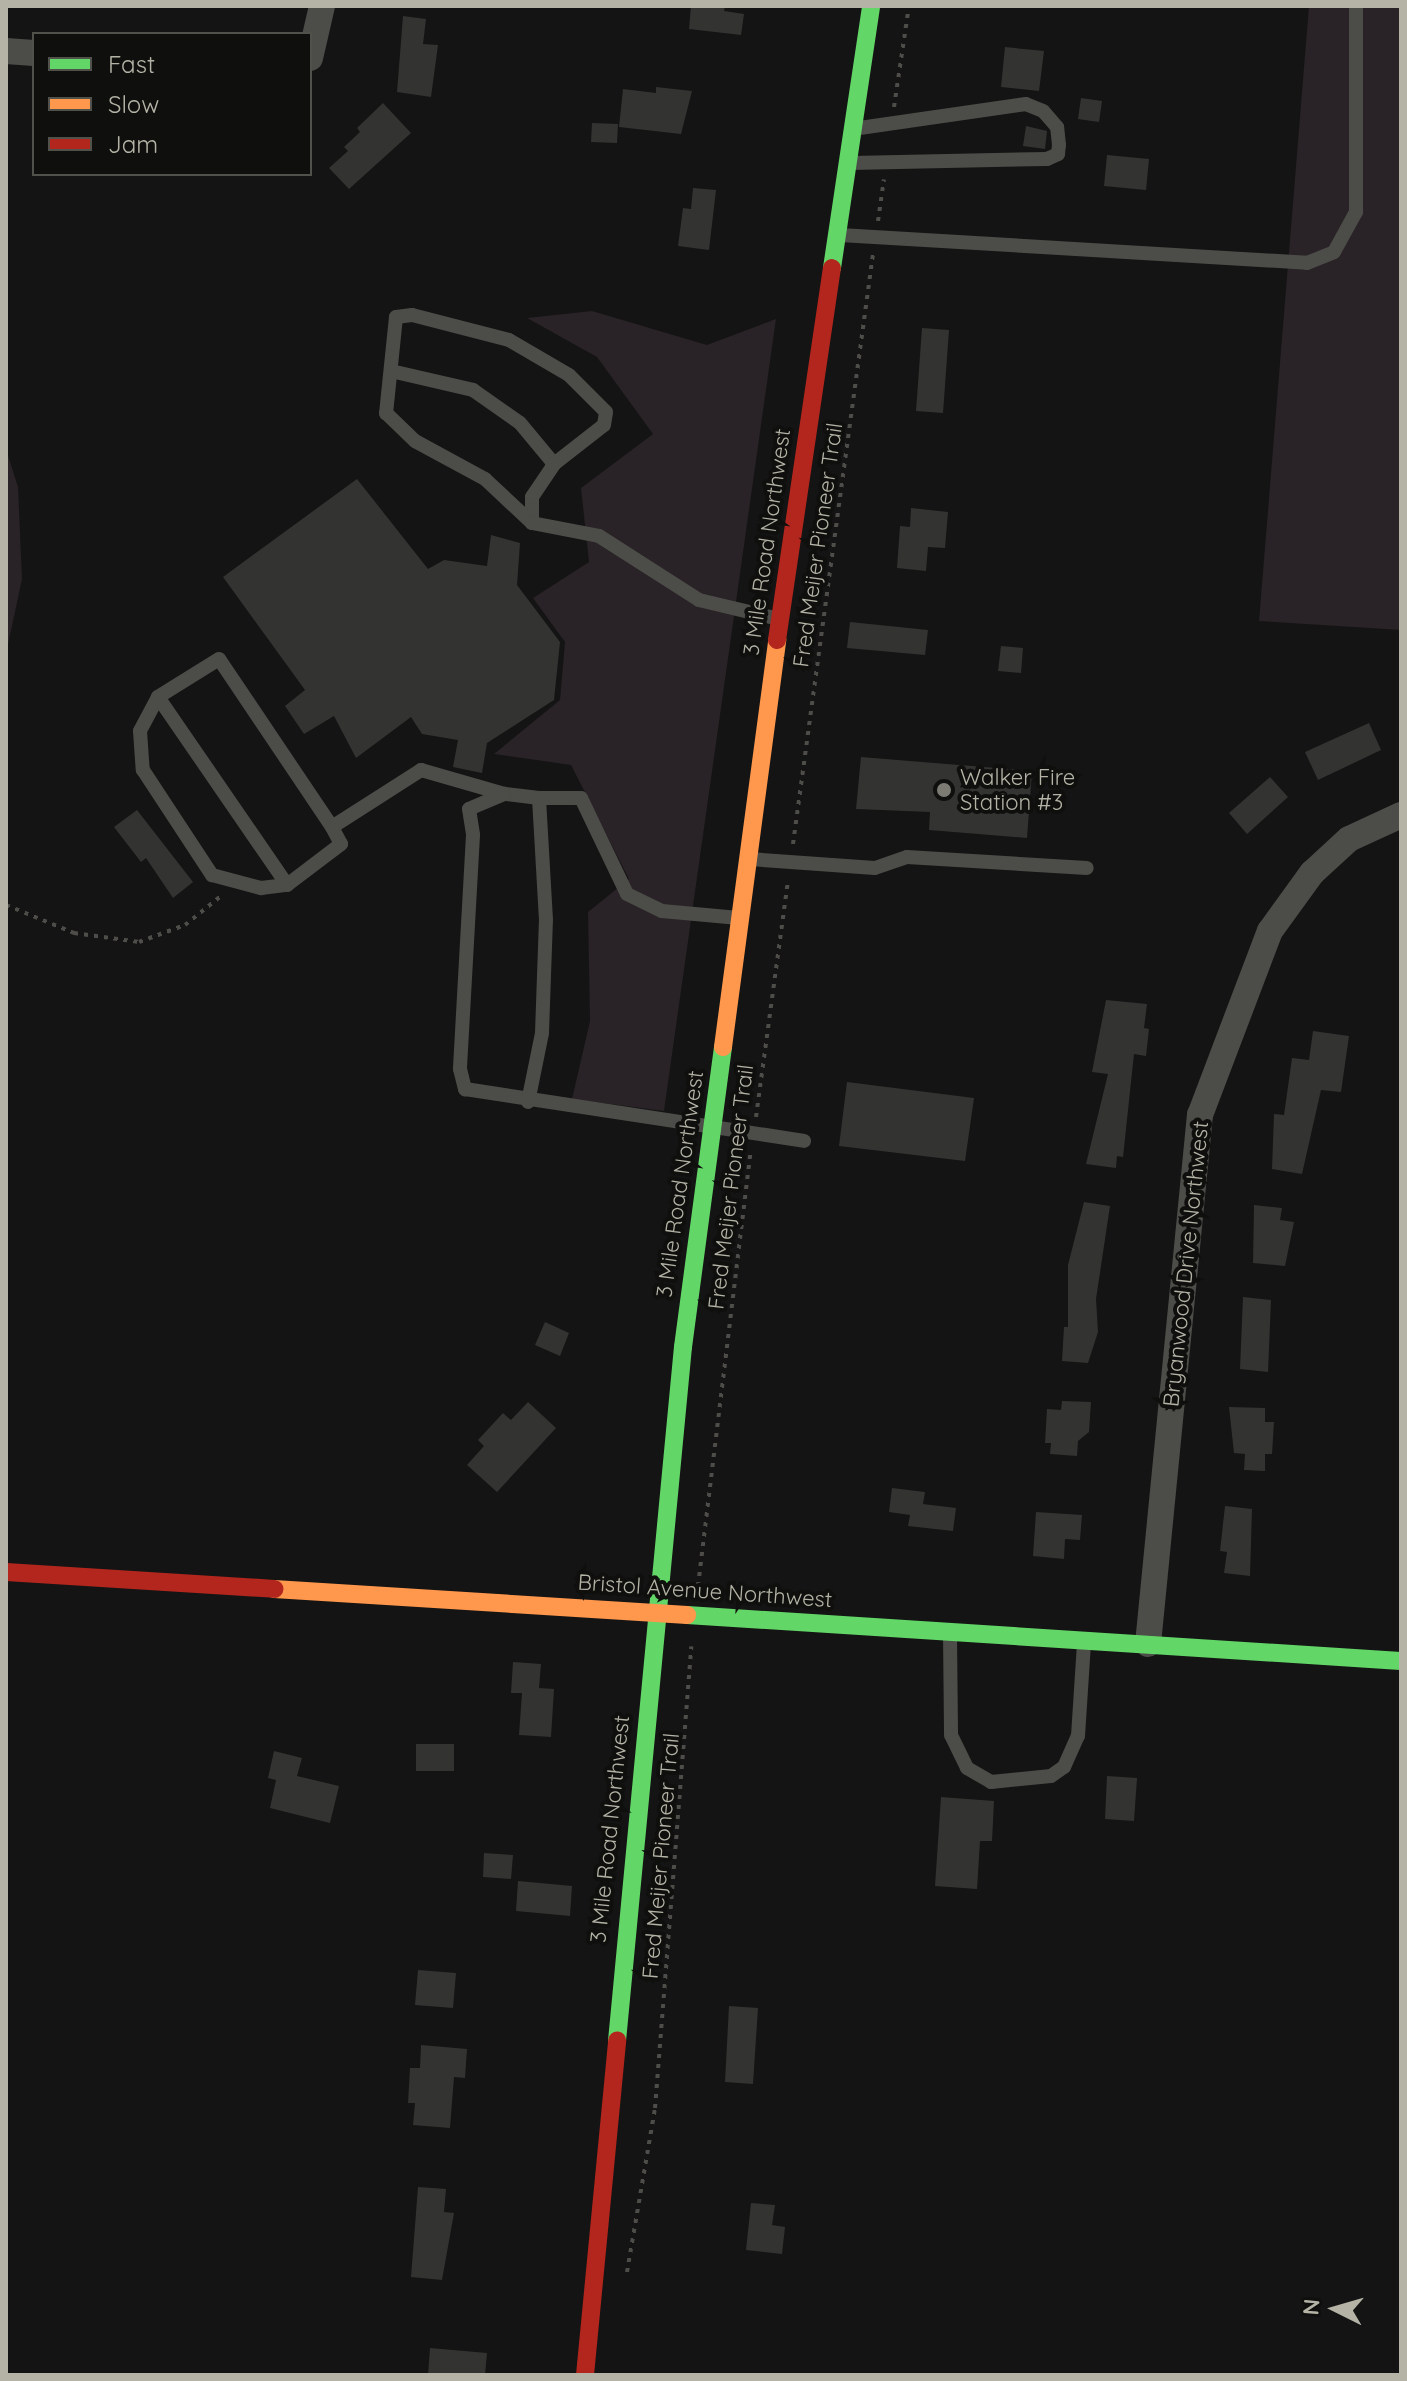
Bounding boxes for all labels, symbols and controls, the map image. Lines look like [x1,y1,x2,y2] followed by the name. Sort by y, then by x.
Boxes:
[32,32,312,176] legend
[108,49,155,79] text: Fast
[108,89,159,119] text: Slow
[108,129,158,159] text: Jam
[788,421,848,669] street label: Fred Meijer Pioneer Trail
[738,427,796,657] street label: 3 Mile Road Northwest
[960,764,1075,816] place label: Walker Fire Station #3
[935,781,953,799] marker: Walker Fire Station #3
[703,1063,759,1311] street label: Fred Meijer Pioneer Trail
[651,1069,709,1299] street label: 3 Mile Road Northwest
[1158,1120,1214,1408] street label: Bryanwood Drive Northwest
[577,1569,833,1613] street label: Bristol Avenue Northwest
[585,1714,635,1944] street label: 3 Mile Road Northwest
[637,1732,685,1980] street label: Fred Meijer Pioneer Trail
[1295,2269,1375,2349] north arrow
[1296,2298,1326,2316] text: N

